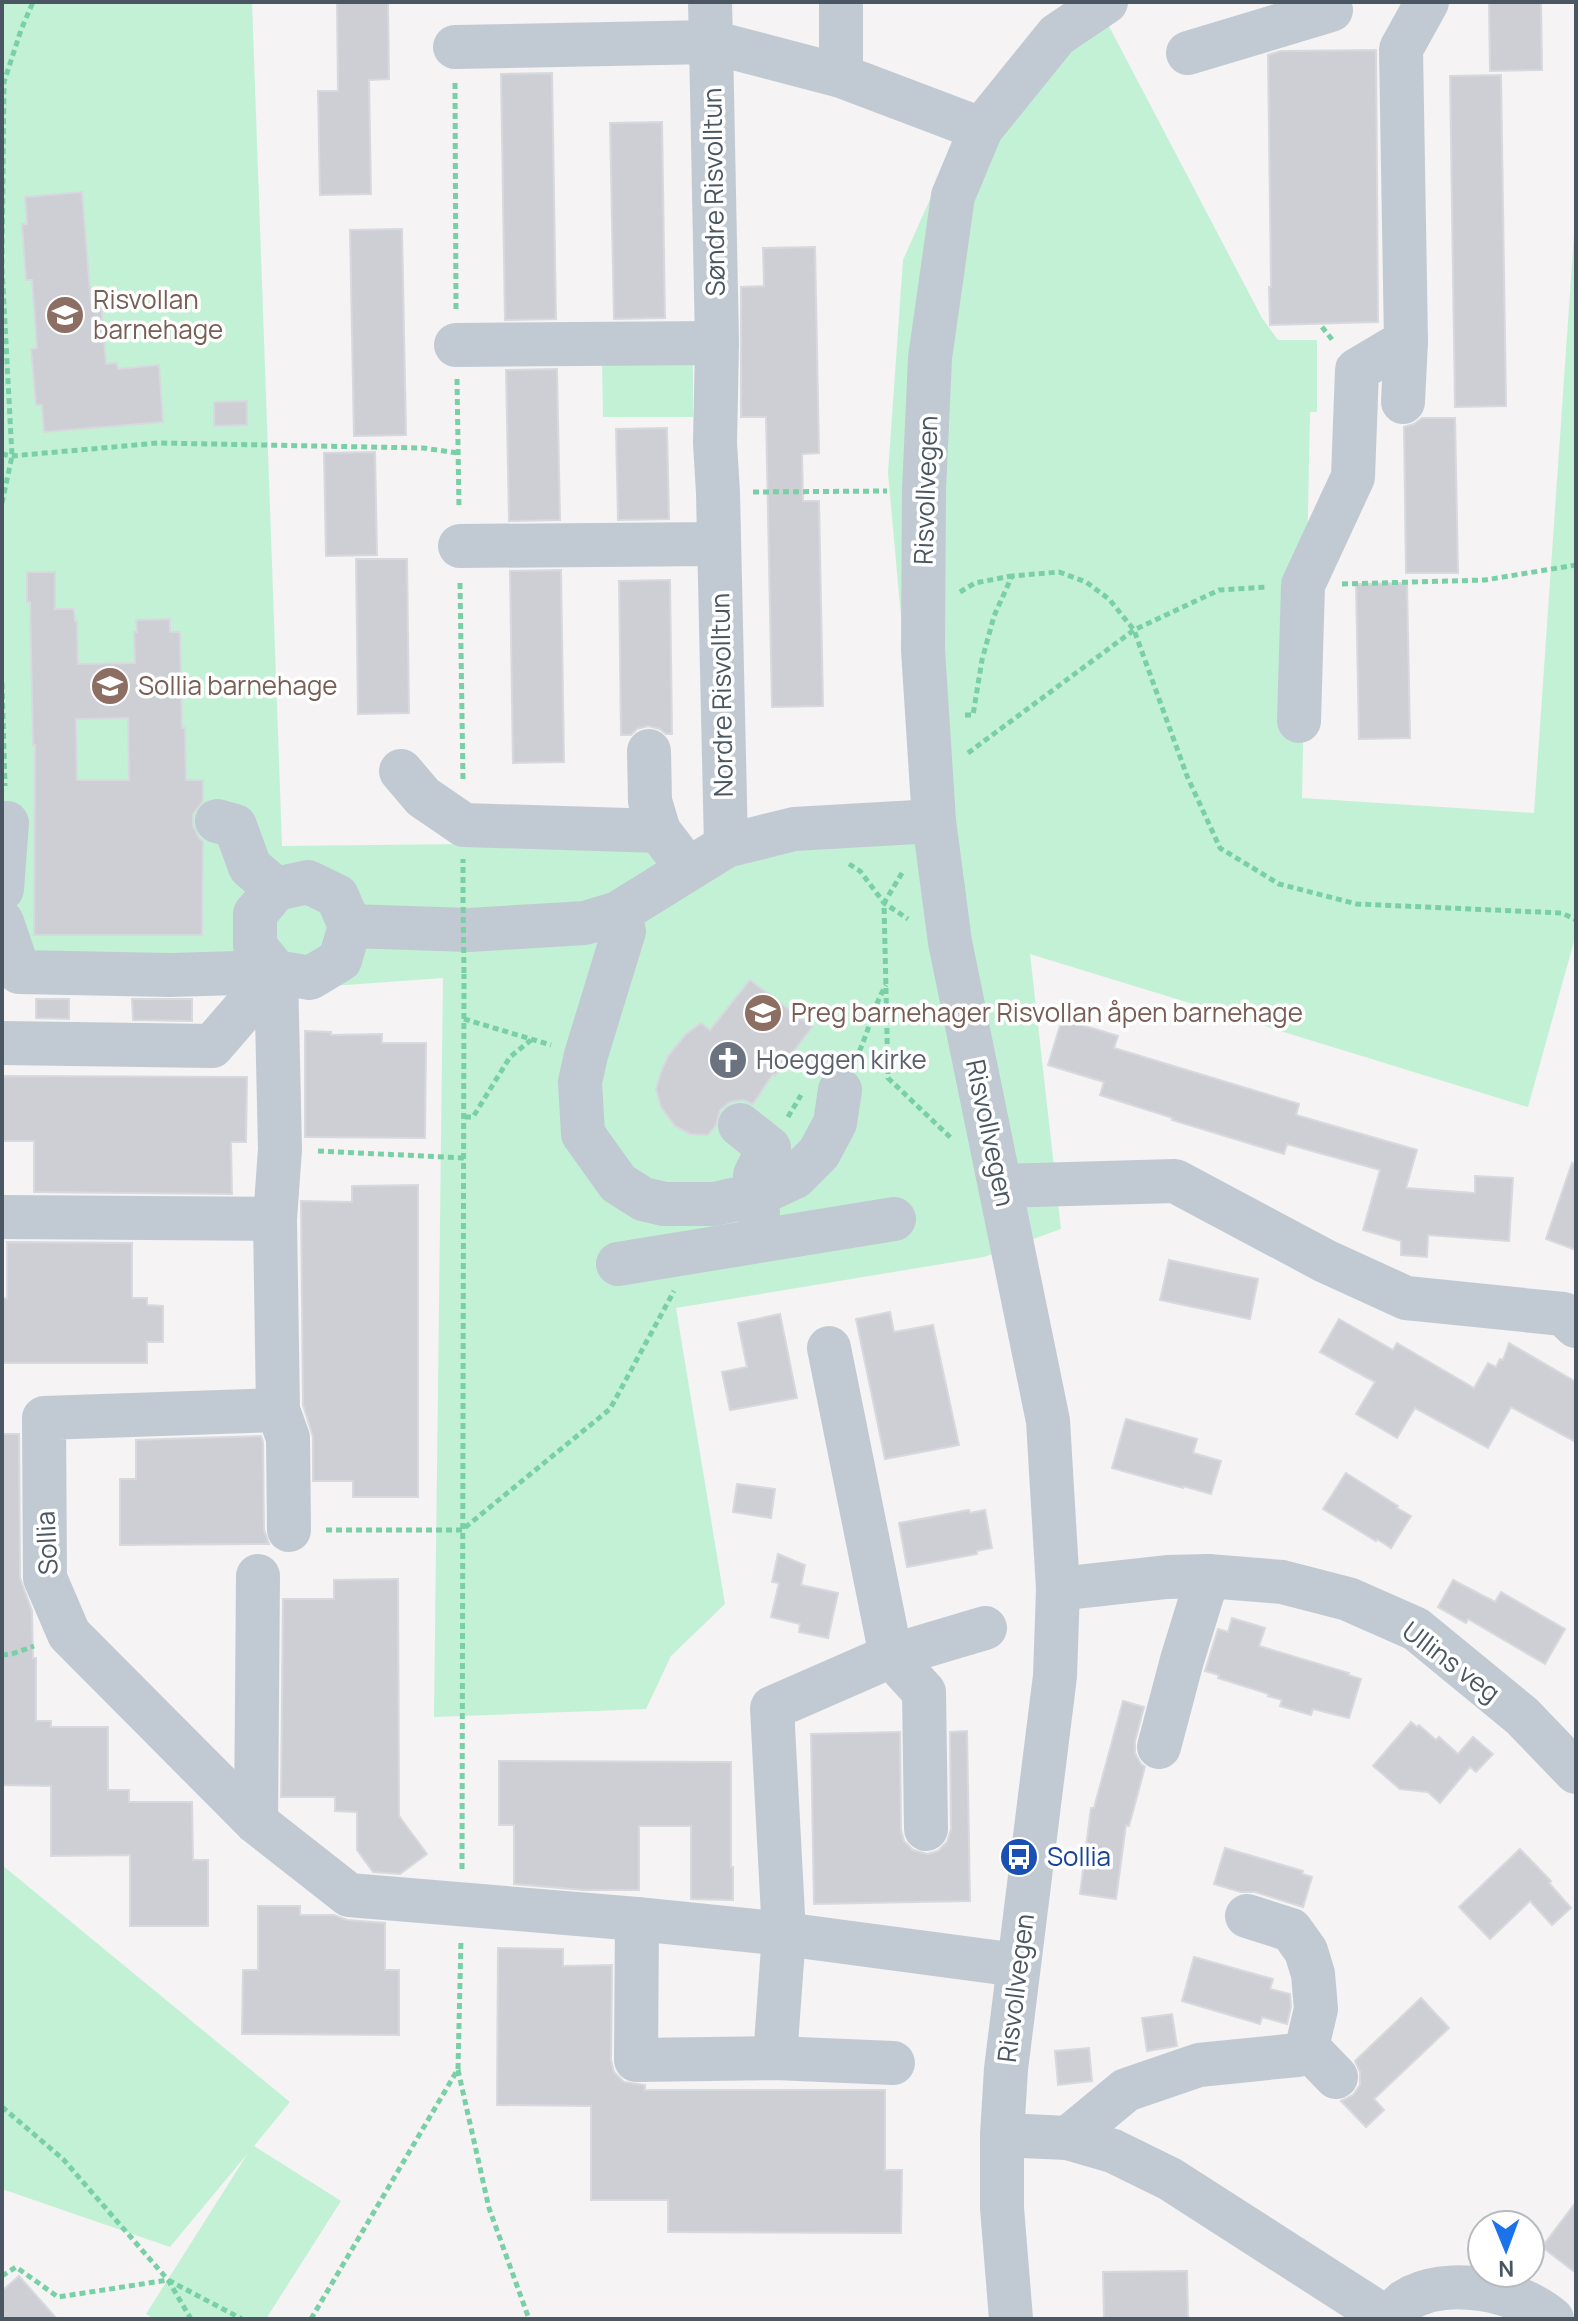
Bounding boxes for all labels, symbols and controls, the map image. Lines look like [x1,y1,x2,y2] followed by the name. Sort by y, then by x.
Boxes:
[693,87,733,297] street label: Søndre Risvolltun
[93,281,223,347] place label: Risvollan barnehage
[44,294,86,336] school or university icon: Risvollan barnehage
[904,415,946,565] street label: Risvollvegen
[701,593,741,797] street label: Nordre Risvolltun
[89,665,131,707] school or university icon: Sollia barnehage
[138,667,338,703] place label: Sollia barnehage
[742,992,784,1034] school or university icon: Preg barnehager Risvollan åpen barnehage
[791,994,1303,1030] place label: Preg barnehager Risvollan åpen barnehage
[707,1039,749,1081] church icon: Hoeggen kirke
[756,1041,927,1077] place label: Hoeggen kirke
[958,1056,1024,1210] street label: Risvollvegen
[26,1510,66,1576] street label: Sollia
[1395,1613,1508,1710] street label: Ullins veg
[998,1836,1040,1878] bus stop icon: Sollia
[1047,1838,1111,1874] place label: Sollia
[988,1912,1042,2064] street label: Risvollvegen
[1466,2209,1546,2289] north arrow
[1498,2254,1515,2284] text: N

